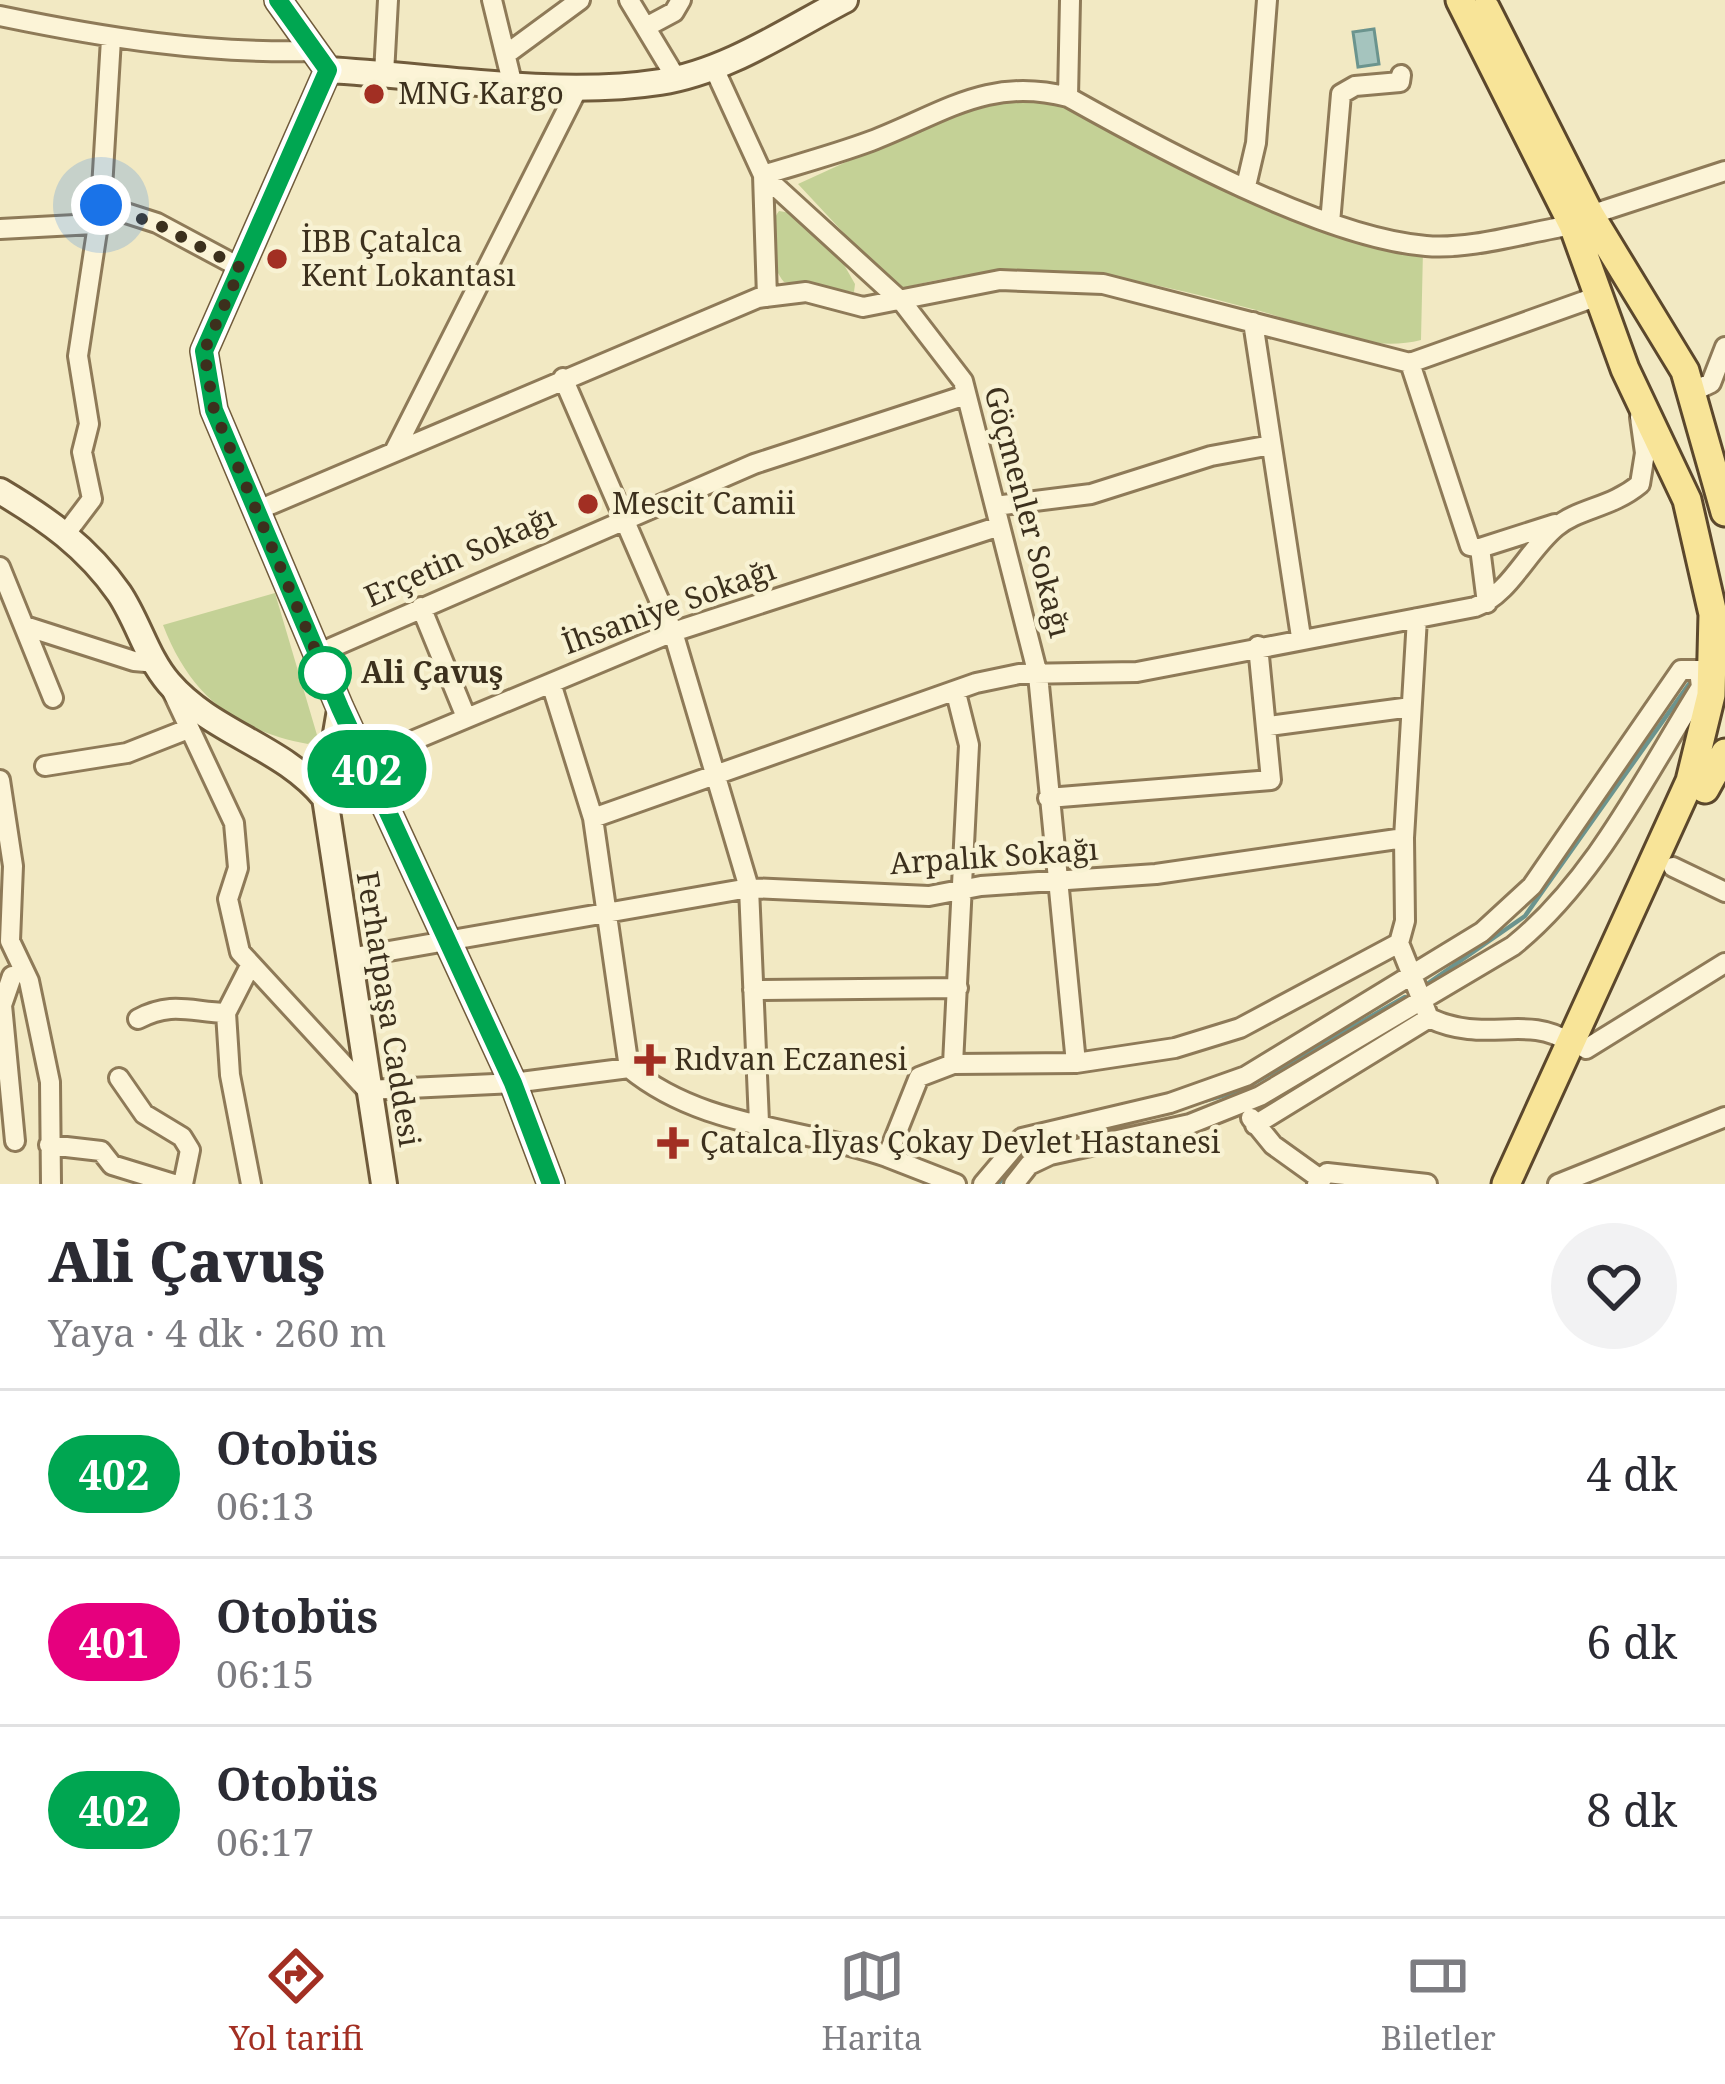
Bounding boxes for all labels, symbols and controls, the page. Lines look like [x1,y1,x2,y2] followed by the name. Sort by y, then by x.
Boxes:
[398,72,564,113] place label: MNG Kargo
[361,81,387,107] marker: MNG Kargo
[71,175,131,235] your location
[301,220,516,295] place label: İBB Çatalca Kent Lokantası
[264,246,290,272] marker: İBB Çatalca Kent Lokantası
[975,382,1082,642] street label: Göçmenler Sokağı
[612,482,796,523] place label: Mescit Camii
[575,491,601,517] marker: Mescit Camii
[358,495,562,616] street label: Erçetin Sokağı
[556,548,781,663] street label: İhsaniye Sokağı
[300,648,350,698] marker: Ali Çavuş
[361,651,503,692] place label: Ali Çavuş
[298,730,436,808] line badge: 402
[331,740,403,797] text: 402
[888,828,1100,883] street label: Arpalık Sokağı
[347,868,432,1150] street label: Ferhatpaşa Caddesi
[674,1038,908,1079] place label: Rıdvan Eczanesi
[637,1047,663,1073] marker: Rıdvan Eczanesi
[700,1121,1221,1162] place label: Çatalca İlyas Çokay Devlet Hastanesi
[657,1127,689,1159] marker: Çatalca İlyas Çokay Devlet Hastanesi
[48,1221,325,1299] text: Ali Çavuş
[1551,1223,1677,1349] button: heart
[48,1305,386,1358] text: Yaya · 4 dk · 260 m
[216,1417,378,1478] text: Otobüs
[1586,1443,1677,1504] text: 4 dk
[78,1445,150,1502] text: 402
[216,1478,314,1531] text: 06:13
[216,1585,378,1646] text: Otobüs
[1586,1611,1677,1672] text: 6 dk
[78,1613,150,1670] text: 401
[216,1646,314,1699] text: 06:15
[216,1753,378,1814] text: Otobüs
[1586,1779,1677,1840] text: 8 dk
[78,1781,150,1838] text: 402
[216,1814,314,1867] text: 06:17
[229,1943,363,2060] tab: Yol tarifi
[822,1943,923,2060] tab: Harita
[1381,1943,1496,2060] tab: Biletler

